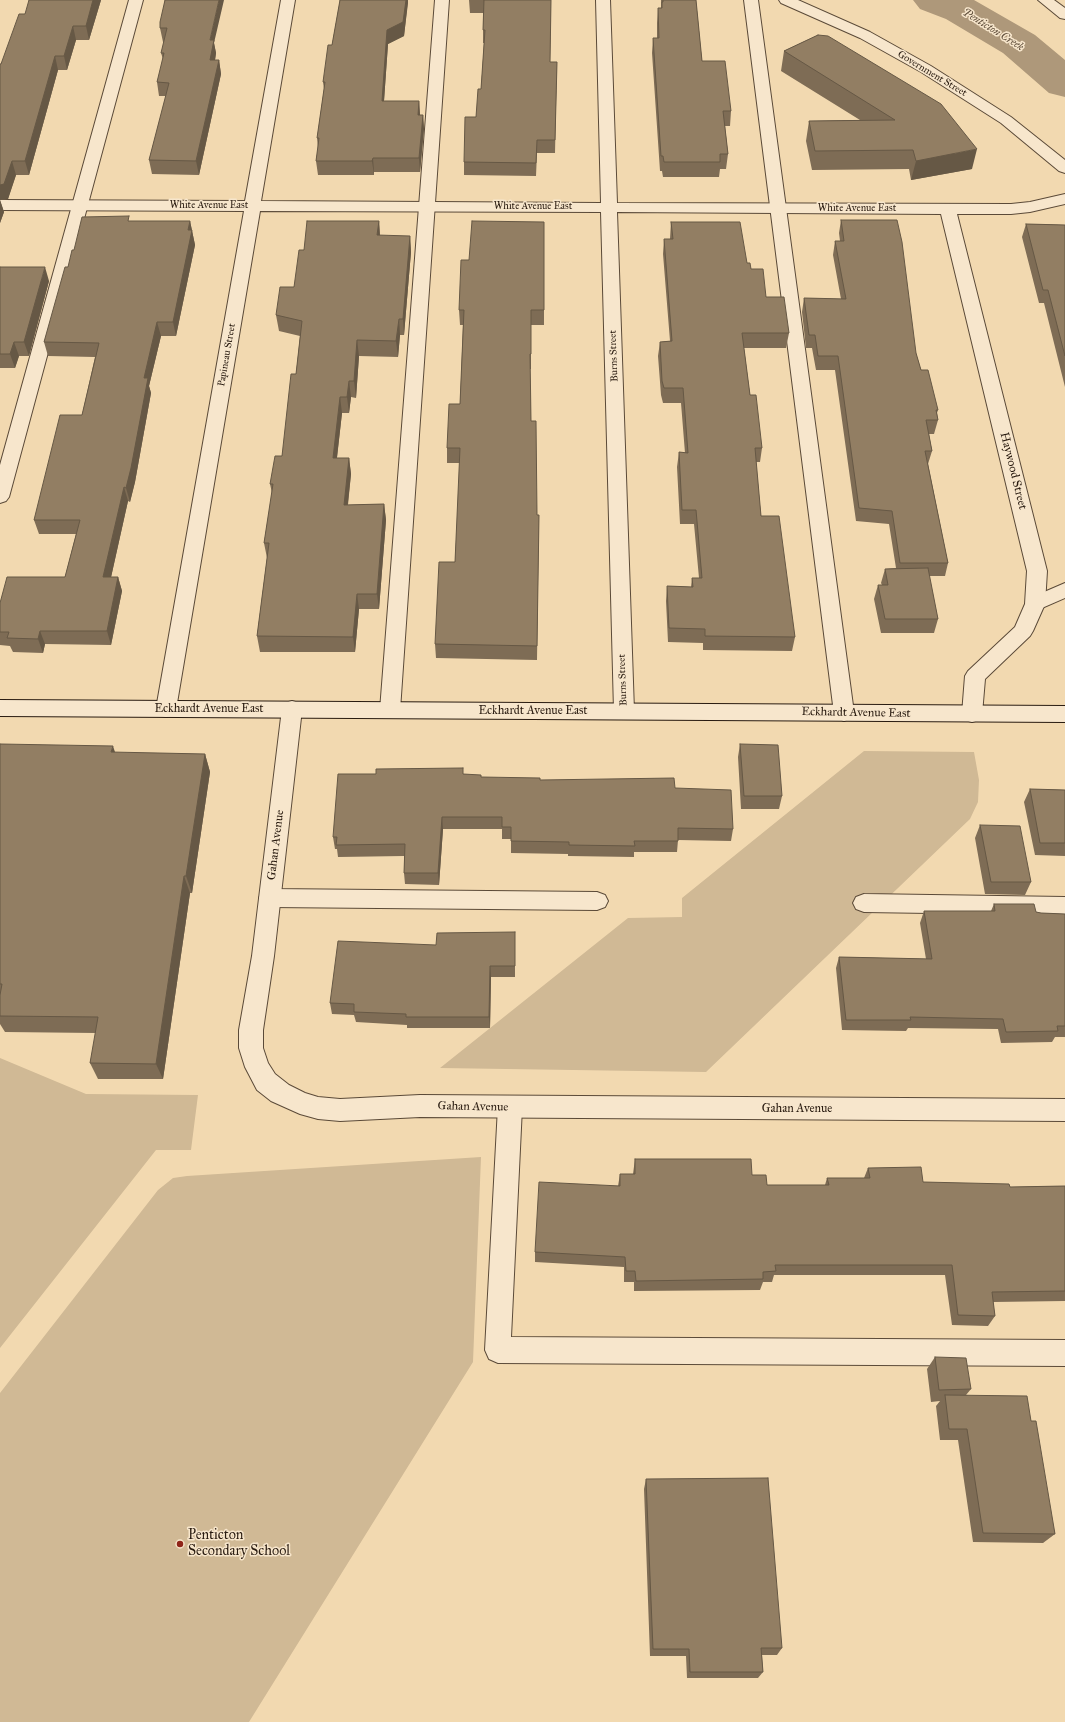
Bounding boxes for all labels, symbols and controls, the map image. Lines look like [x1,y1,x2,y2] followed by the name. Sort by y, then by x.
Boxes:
[960,6,1026,54] water label: Penticton Creek
[895,49,969,99] street label: Government Street
[170,200,248,212] street label: White Avenue East
[494,201,572,213] street label: White Avenue East
[818,203,896,215] street label: White Avenue East
[216,323,238,387] street label: Papineau Street
[607,330,621,382] street label: Burns Street
[996,431,1030,511] street label: Haywood Street
[616,654,630,706] street label: Burns Street
[154,702,264,716] street label: Eckhardt Avenue East
[478,704,588,718] street label: Eckhardt Avenue East
[801,705,911,721] street label: Eckhardt Avenue East
[265,809,287,881] street label: Gahan Avenue
[438,1099,508,1115] street label: Gahan Avenue
[762,1102,832,1116] street label: Gahan Avenue
[188,1528,290,1560] place label: Penticton Secondary School
[175,1539,185,1549] marker: Penticton Secondary School

